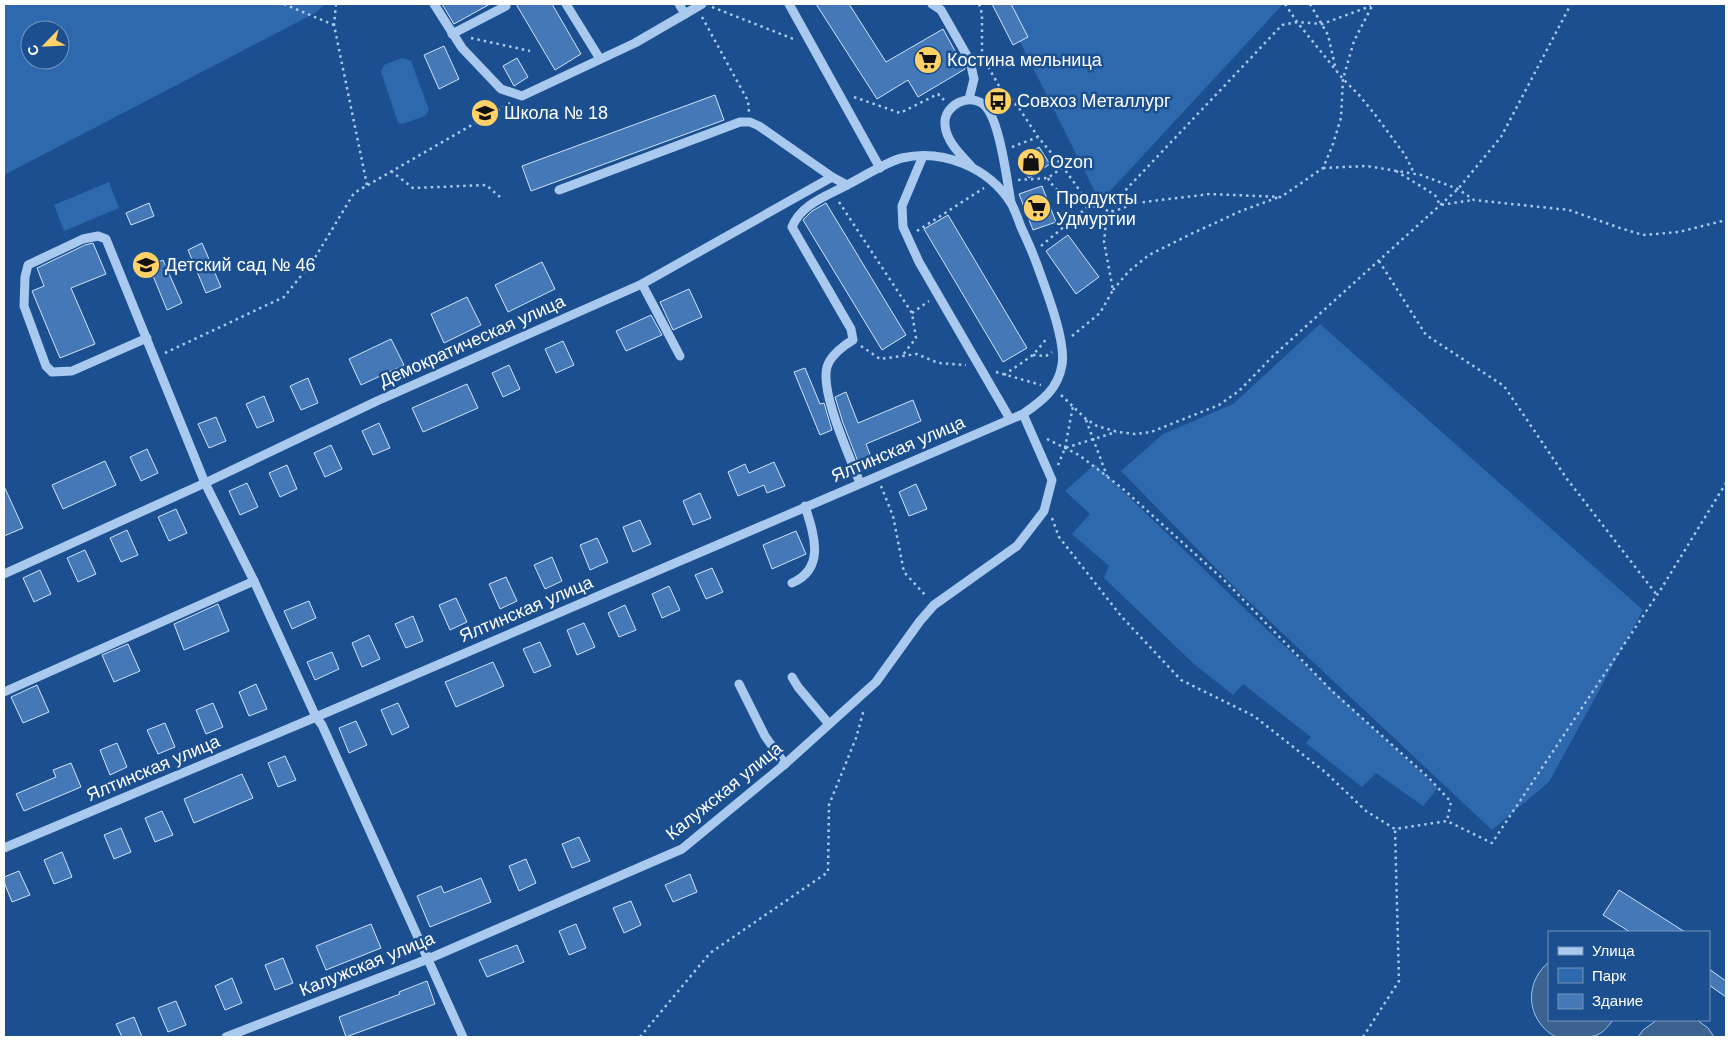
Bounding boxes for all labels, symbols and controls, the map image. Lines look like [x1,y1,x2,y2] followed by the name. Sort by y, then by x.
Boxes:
[20,20,70,70] north arrow
[24,42,42,58] text: С
[913,45,943,75] supermarket icon: Костина мельница
[947,50,1103,70] place label: Костина мельница
[983,86,1013,116] bus stop icon: Совхоз Металлург
[1017,91,1171,111] place label: Совхоз Металлург
[470,98,500,128] school or university icon: Школа № 18
[504,103,608,123] place label: Школа № 18
[1016,147,1046,177] shop icon: Ozon
[1050,152,1093,172] place label: Ozon
[1056,188,1137,229] place label: Продукты Удмуртии
[1022,193,1052,223] supermarket icon: Продукты Удмуртии
[131,250,161,280] school or university icon: Детский сад № 46
[165,255,315,275] place label: Детский сад № 46
[376,291,569,391] street label: Демократическая улица
[828,411,969,486] street label: Ялтинская улица
[456,571,597,646] street label: Ялтинская улица
[83,730,224,805] street label: Ялтинская улица
[662,737,787,844] street label: Калужская улица
[297,927,438,1000] street label: Калужская улица
[1548,931,1710,1021] legend
[1592,942,1635,959] text: Улица
[1592,967,1626,984] text: Парк
[1592,992,1643,1009] text: Здание

